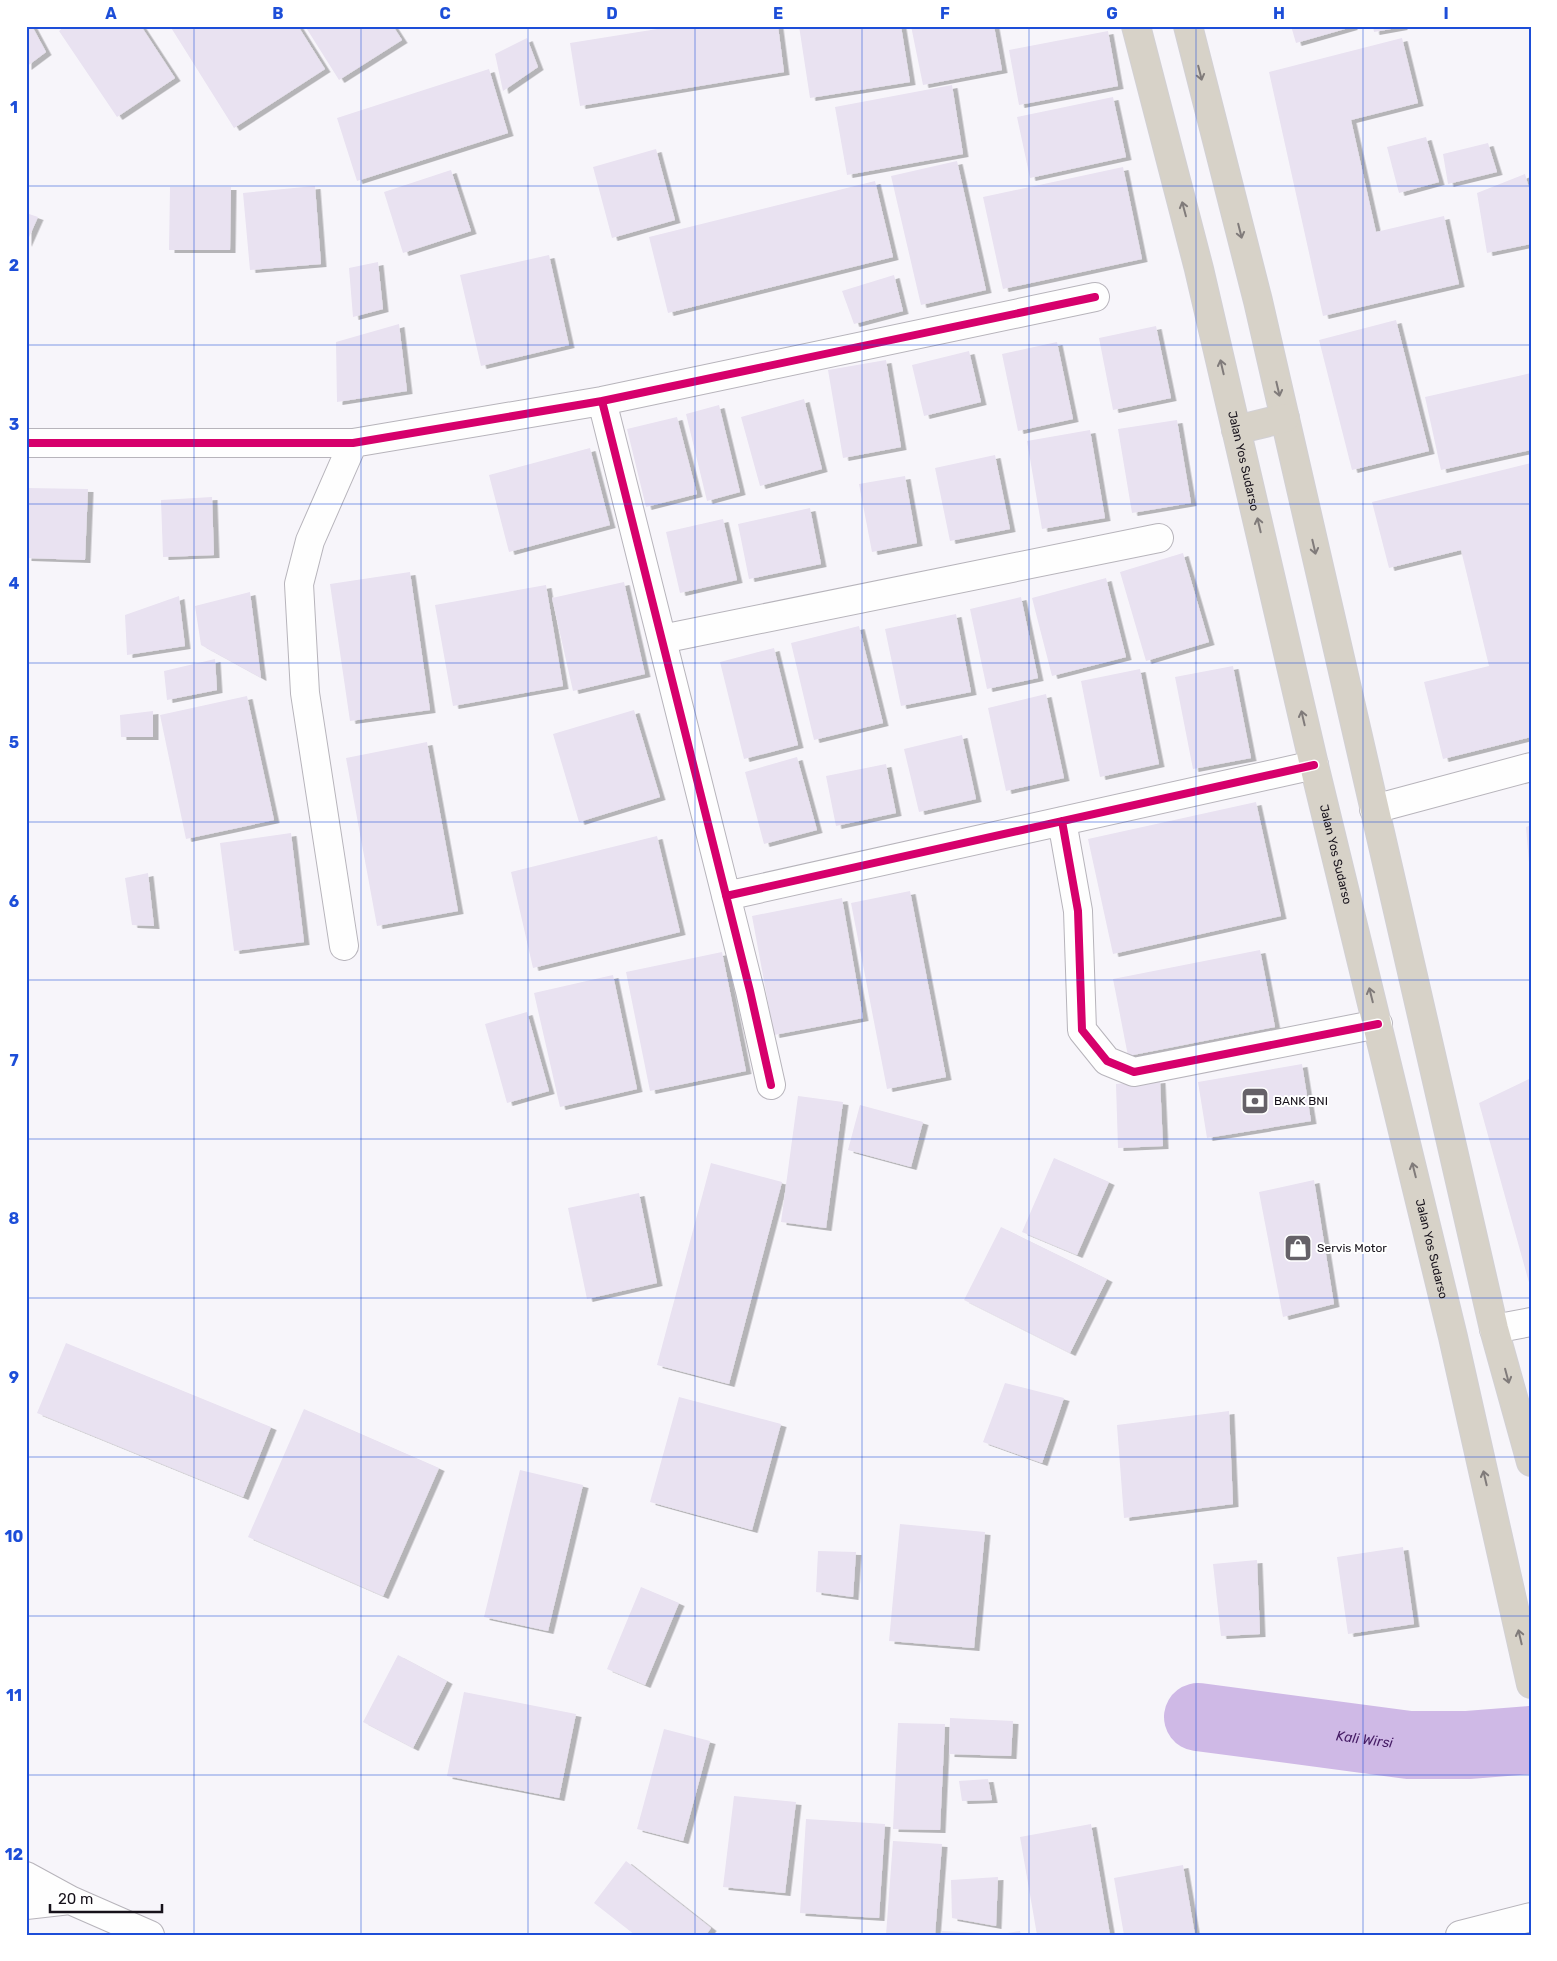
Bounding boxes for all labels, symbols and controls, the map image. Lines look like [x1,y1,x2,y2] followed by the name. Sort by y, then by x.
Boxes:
[105,4,117,23] text: A
[272,4,284,23] text: B
[439,4,451,23] text: C
[606,4,618,23] text: D
[773,4,783,23] text: E
[940,4,950,23] text: F
[1106,4,1118,23] text: G
[1273,4,1285,23] text: H
[1443,4,1449,23] text: I
[1196,65,1205,81] one-way arrow
[10,98,18,117] text: 1
[1179,202,1188,218] one-way arrow
[1236,222,1245,238] one-way arrow
[9,256,19,275] text: 2
[1217,360,1226,376] one-way arrow
[1274,380,1283,396] one-way arrow
[1225,409,1262,512] street label: Jalan Yos Sudarso
[9,415,19,434] text: 3
[1253,518,1263,534] one-way arrow
[1310,539,1319,555] one-way arrow
[9,574,20,593] text: 4
[1298,710,1307,726] one-way arrow
[9,733,19,752] text: 5
[1317,803,1355,906] street label: Jalan Yos Sudarso
[9,892,19,911] text: 6
[1366,988,1375,1004] one-way arrow
[9,1051,19,1070] text: 7
[1240,1086,1270,1116] bank icon: BANK BNI
[1274,1094,1328,1108] place label: BANK BNI
[1409,1163,1418,1179] one-way arrow
[1413,1197,1450,1300] street label: Jalan Yos Sudarso
[9,1209,20,1228] text: 8
[1283,1233,1313,1263] shop icon: Servis Motor
[1317,1241,1387,1255] place label: Servis Motor
[1503,1367,1512,1383] one-way arrow
[9,1368,19,1387] text: 9
[1480,1471,1489,1487] one-way arrow
[5,1527,24,1546] text: 10
[1515,1629,1524,1645] one-way arrow
[6,1686,22,1705] text: 11
[1335,1727,1395,1752] water label: Kali Wirsi
[5,1845,23,1864] text: 12
[50,1881,162,1913] scale bar
[58,1890,93,1908] text: 20 m

